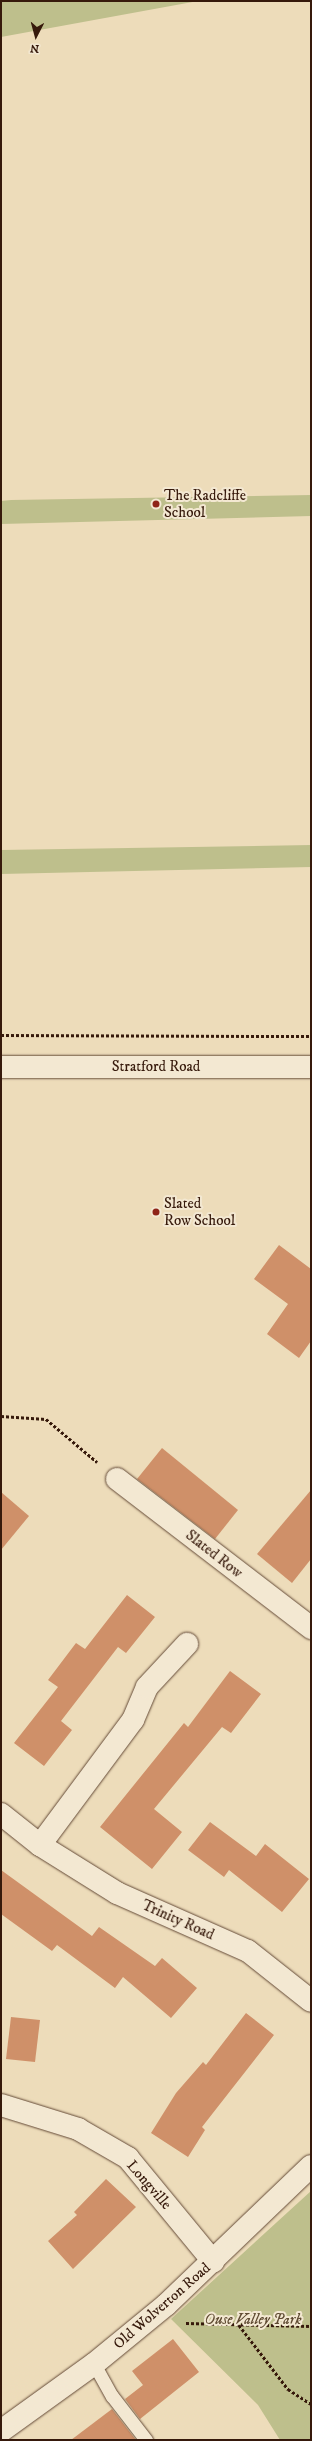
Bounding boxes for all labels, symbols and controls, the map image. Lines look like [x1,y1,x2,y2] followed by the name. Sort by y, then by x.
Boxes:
[16,16,56,56] north arrow
[30,41,40,55] text: N
[164,486,246,521] place label: The Radcliffe School
[151,499,161,509] marker: The Radcliffe School
[112,1058,200,1076] street label: Stratford Road
[164,1194,235,1229] place label: Slated Row School
[151,1207,161,1217] marker: Slated Row School
[182,1526,246,1582] street label: Slated Row
[139,1896,217,1944] street label: Trinity Road
[123,2157,175,2213] street label: Longville
[110,2259,214,2353] street label: Old Wolverton Road
[205,2311,301,2329] park label: Ouse Valley Park

